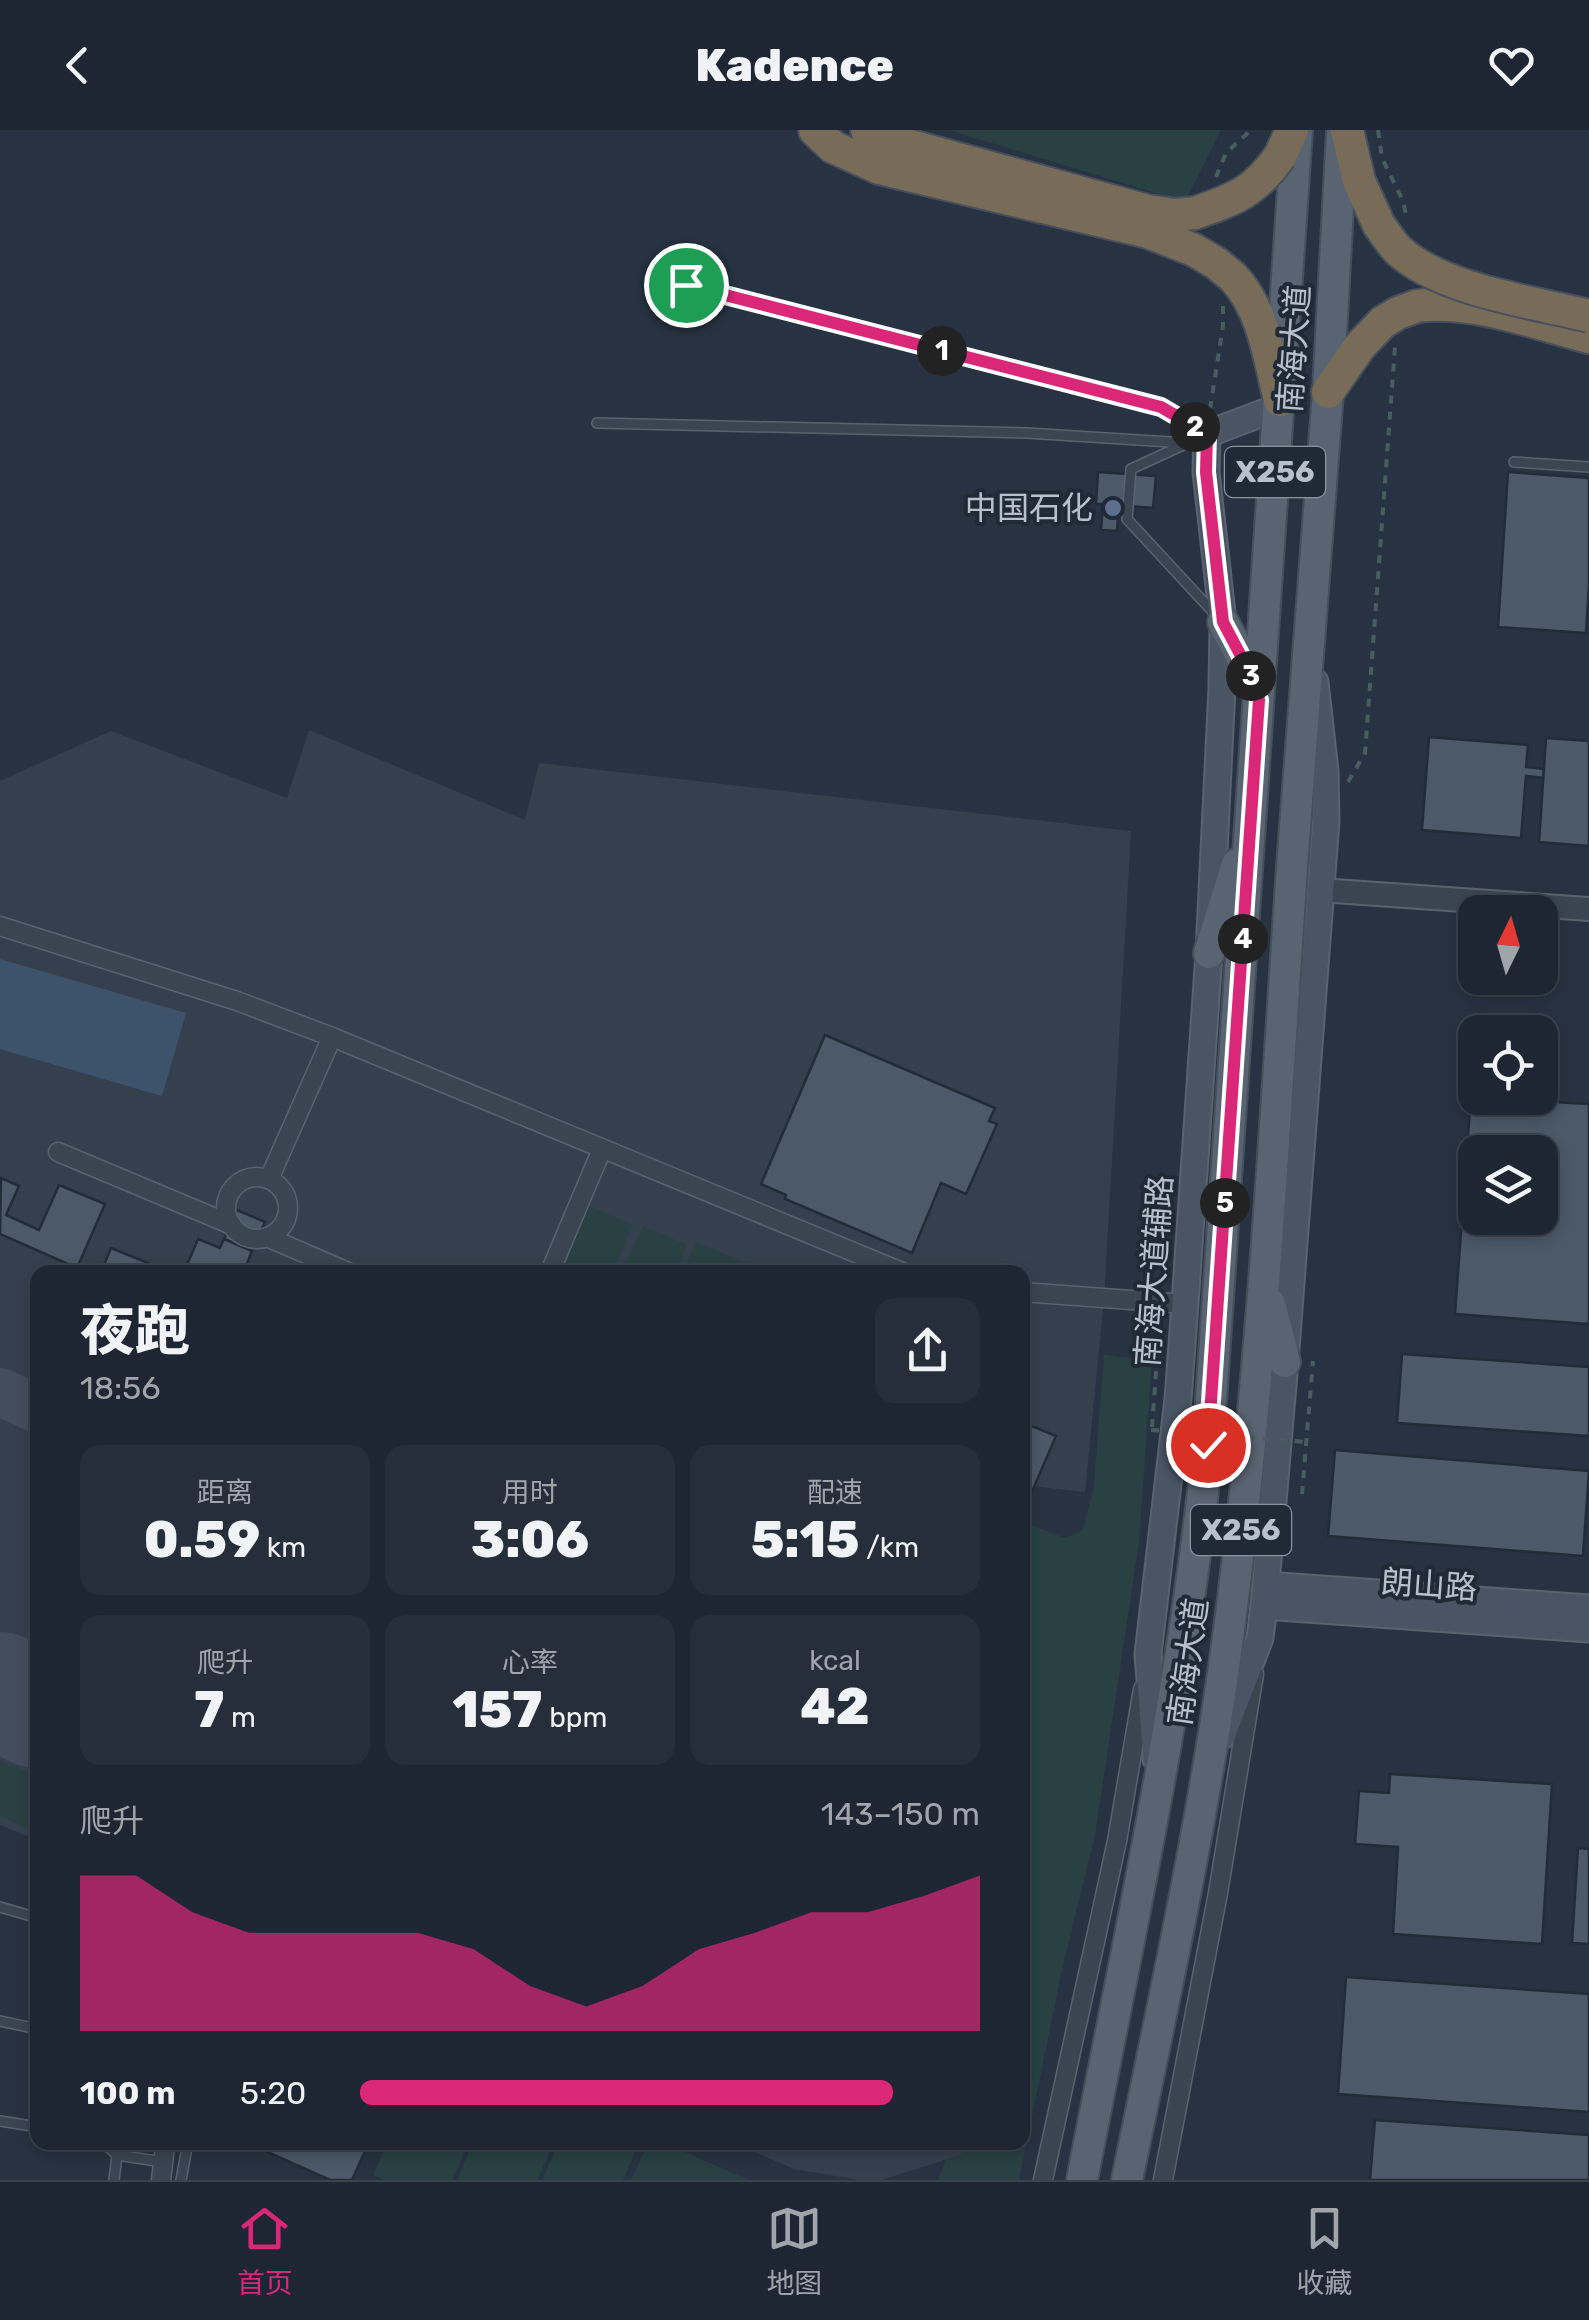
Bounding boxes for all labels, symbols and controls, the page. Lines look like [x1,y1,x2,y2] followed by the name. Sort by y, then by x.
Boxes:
[50,38,105,93] icon: back
[1484,38,1539,93] icon: heart
[695,39,894,92] text: Kadence
[644,243,729,328] pin
[659,258,714,313] icon: arrive
[1271,284,1317,414] street label: 南海大道
[917,326,967,376] pin: 1
[935,334,949,367] text: 1
[1170,402,1220,452] pin: 2
[1186,410,1204,443] text: 2
[1225,447,1325,497] road number: X256
[965,489,1093,527] place label: 中国石化
[1102,497,1124,519] marker: 中国石化
[1226,651,1276,701] pin: 3
[1242,659,1260,692] text: 3
[1458,895,1558,995] north arrow
[1458,895,1558,1235] map controls
[1218,914,1268,964] pin: 4
[1233,922,1253,955] text: 4
[1458,1015,1558,1115] button: locate
[1458,1135,1558,1235] button: layers
[1128,1174,1180,1368] street label: 南海大道辅路
[1200,1178,1250,1228] pin: 5
[1216,1186,1234,1219] text: 5
[875,1298,980,1403] button: share
[80,1299,190,1364] text: 夜跑
[80,1369,161,1407] text: 18:56
[1166,1403,1251,1488] pin
[1181,1418,1236,1473] icon: check
[197,1476,253,1509] text: 距离
[502,1476,558,1509] text: 用时
[807,1476,863,1509] text: 配速
[1191,1505,1291,1555] road number: X256
[144,1510,260,1570] text: 0.59
[471,1510,589,1570] text: 3:06
[751,1510,859,1570] text: 5:15
[260,1531,306,1564] text: km
[859,1531,919,1564] text: /km
[1380,1563,1478,1607] street label: 朗山路
[1160,1596,1216,1728] street label: 南海大道
[809,1644,861,1677] text: kcal
[197,1646,253,1679] text: 爬升
[502,1646,558,1679] text: 心率
[800,1677,870,1737] text: 42
[194,1680,224,1740] text: 7
[453,1680,542,1740] text: 157
[224,1701,256,1734] text: m
[542,1701,607,1734] text: bpm
[821,1795,980,1833] text: 143–150 m
[80,1802,144,1840] text: 爬升
[80,2074,176,2112] text: 100 m
[240,2074,306,2112] text: 5:20
[237,2201,293,2301] tab: 首页
[766,2201,822,2301] tab: 地图
[1296,2201,1352,2301] tab: 收藏

